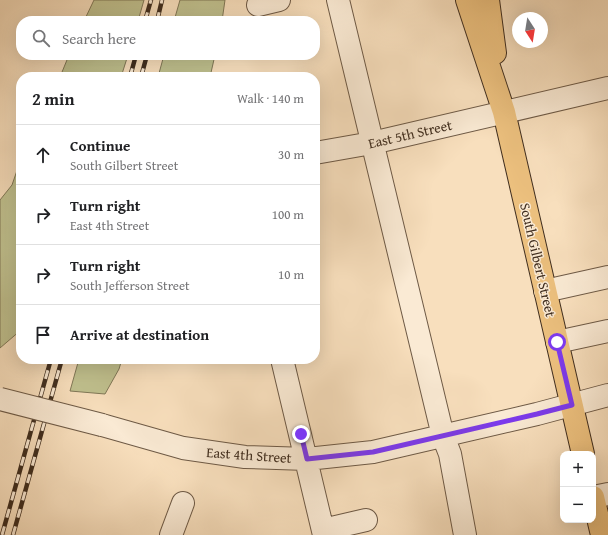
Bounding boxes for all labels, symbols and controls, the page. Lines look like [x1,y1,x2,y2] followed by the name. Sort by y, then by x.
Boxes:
[512,12,548,48] north arrow
[16,16,320,60] search box
[30,27,52,49] icon: search
[62,28,136,49] text: Search here
[32,86,74,111] text: 2 min
[237,89,304,108] text: Walk · 140 m
[366,115,454,153] street label: East 5th Street
[70,135,131,156] text: Continue
[32,144,54,166] icon: ahead
[278,145,304,164] text: 30 m
[70,156,178,175] text: South Gilbert Street
[70,195,141,216] text: Turn right
[515,201,561,319] street label: South Gilbert Street
[32,204,54,226] icon: right
[272,205,304,224] text: 100 m
[70,216,149,235] text: East 4th Street
[70,255,141,276] text: Turn right
[32,264,54,286] icon: right
[278,265,304,284] text: 10 m
[70,276,190,295] text: South Jefferson Street
[32,324,54,346] icon: arrive
[70,324,209,345] text: Arrive at destination
[548,333,566,351] route start
[292,425,310,443] route end
[206,442,292,468] street label: East 4th Street
[560,451,596,523] map controls
[560,451,596,487] button: +
[560,487,596,523] button: −

